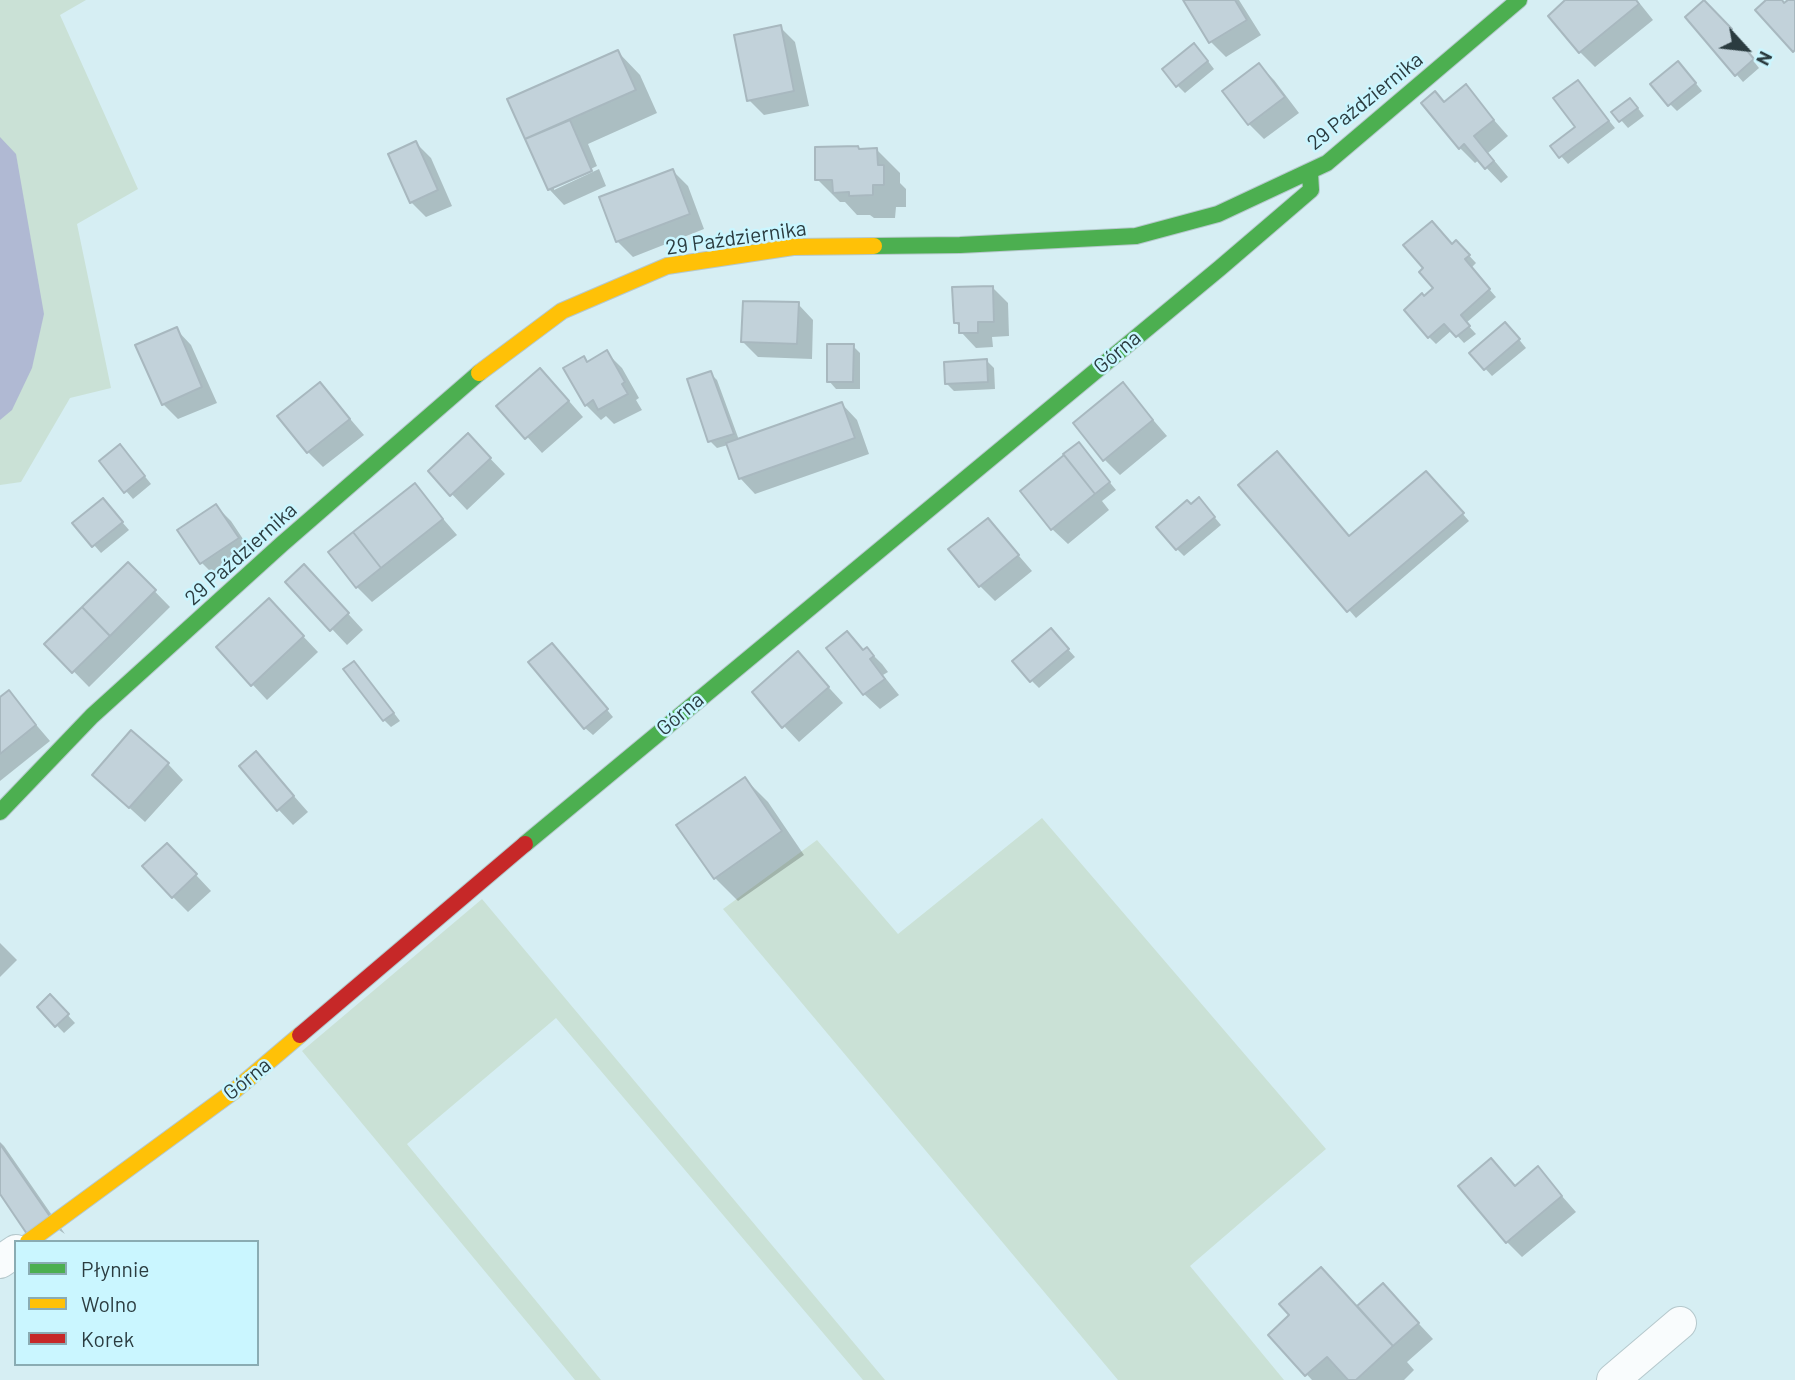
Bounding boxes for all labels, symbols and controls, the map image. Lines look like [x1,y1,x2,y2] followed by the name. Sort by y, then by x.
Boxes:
[1711,14,1781,84] north arrow
[1302,47,1428,155] street label: 29 Października
[1752,48,1778,70] text: N
[664,216,808,260] street label: 29 Października
[1088,325,1146,379] street label: Górna
[180,497,302,611] street label: 29 Października
[651,687,709,741] street label: Górna
[218,1052,276,1106] street label: Górna
[14,1240,259,1366] legend
[81,1256,149,1281] text: Płynnie
[81,1291,137,1316] text: Wolno
[81,1326,134,1351] text: Korek

